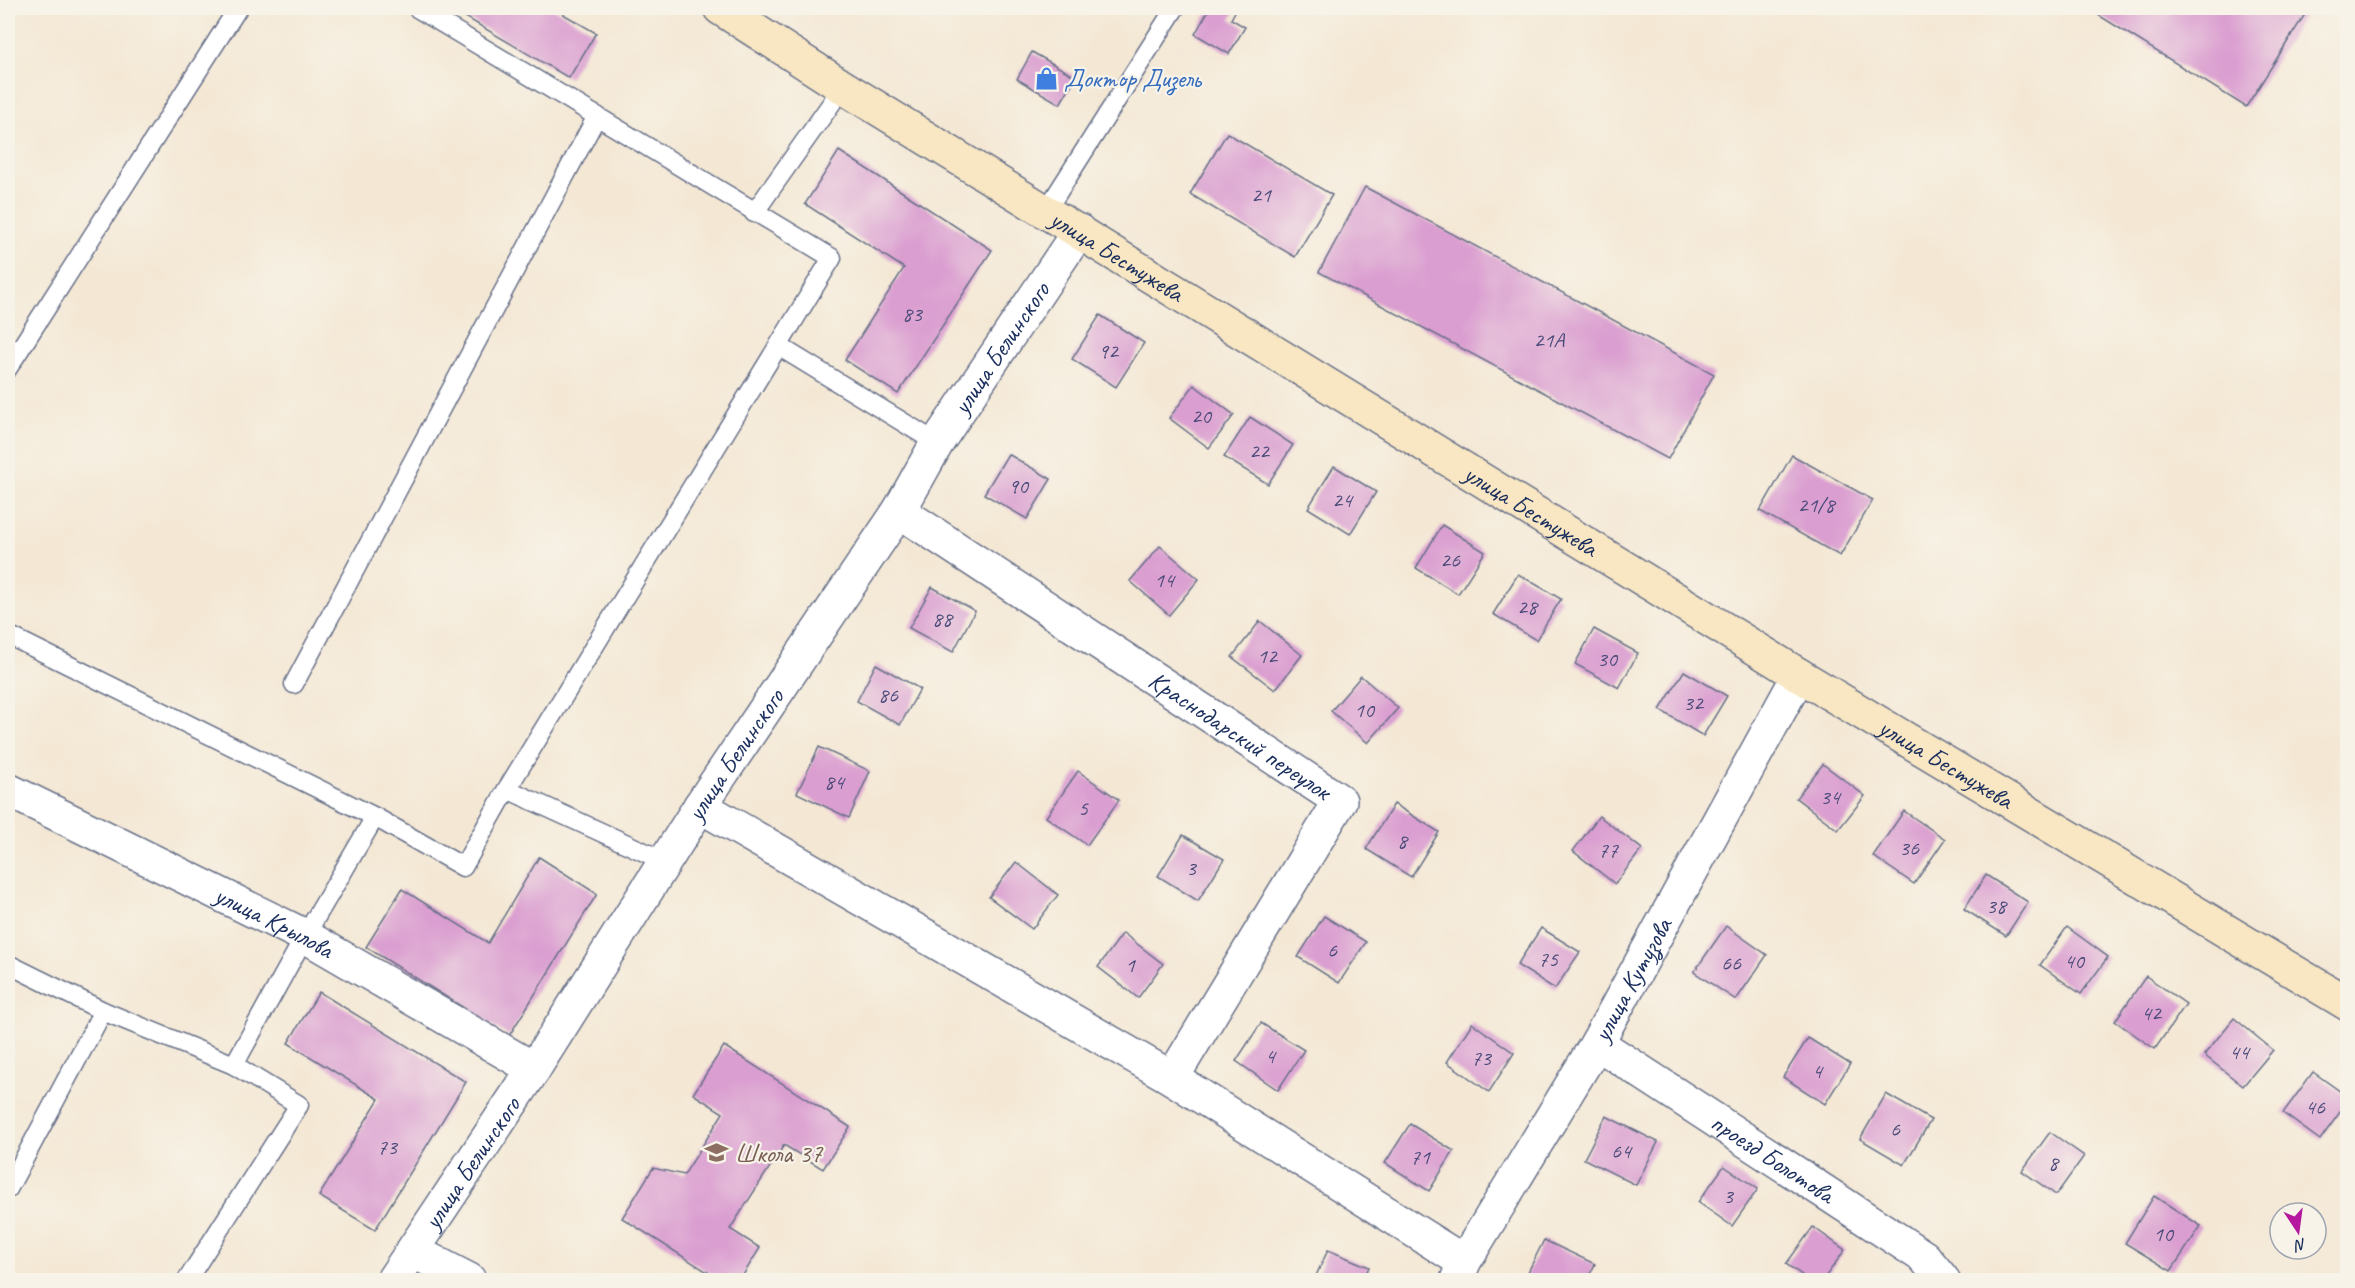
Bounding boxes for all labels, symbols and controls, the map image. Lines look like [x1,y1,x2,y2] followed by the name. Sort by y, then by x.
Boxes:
[1064,62,1203,96] place label: Доктор Дизель
[1033,65,1059,91] shop icon: Доктор Дизель
[1251,181,1272,209] house number: 21
[1043,201,1191,310] street label: улица Бестужева
[943,274,1058,422] street label: улица Белинского
[902,300,924,328] house number: 83
[1534,326,1565,354] house number: 21А
[1098,337,1120,365] house number: 92
[1191,402,1213,430] house number: 20
[1249,437,1271,465] house number: 22
[1456,456,1605,565] street label: улица Бестужева
[1008,472,1030,500] house number: 90
[1332,486,1354,514] house number: 24
[1798,491,1837,519] house number: 21/8
[1440,546,1461,574] house number: 26
[1154,566,1176,594] house number: 14
[1517,593,1539,621] house number: 28
[932,605,954,633] house number: 88
[1257,642,1279,670] house number: 12
[1597,645,1619,673] house number: 30
[1143,663,1339,808] street label: Краснодарский переулок
[678,681,792,828] street label: улица Белинского
[878,681,899,709] house number: 86
[1683,689,1705,717] house number: 32
[1354,696,1376,724] house number: 10
[1871,709,2021,817] street label: улица Бестужева
[824,768,846,796] house number: 84
[1820,783,1842,811] house number: 34
[1078,794,1089,822] house number: 5
[1397,827,1409,855] house number: 8
[1899,834,1920,862] house number: 36
[1598,836,1619,864] house number: 77
[1186,854,1198,882] house number: 3
[208,877,341,966] street label: улица Крылова
[1986,892,2008,920] house number: 38
[1584,911,1680,1049] street label: улица Кутузова
[1327,936,1338,964] house number: 6
[1538,945,1559,973] house number: 75
[2064,947,2086,975] house number: 40
[1721,949,1742,977] house number: 66
[1125,951,1136,979] house number: 1
[2141,999,2163,1027] house number: 42
[2229,1038,2251,1066] house number: 44
[1265,1042,1277,1070] house number: 4
[1471,1044,1493,1072] house number: 73
[1812,1057,1824,1085] house number: 4
[414,1089,528,1237] street label: улица Белинского
[2305,1093,2326,1121] house number: 46
[1705,1106,1843,1212] street label: проезд Болотова
[1890,1115,1901,1143] house number: 6
[377,1133,399,1161] house number: 73
[735,1137,823,1170] place label: Школа 37
[1611,1137,1633,1165] house number: 64
[704,1140,730,1166] school or university icon: Школа 37
[1410,1143,1431,1171] house number: 71
[2048,1149,2060,1177] house number: 8
[1723,1182,1735,1210] house number: 3
[2268,1201,2328,1261] north arrow
[2153,1220,2175,1248] house number: 10
[2291,1234,2308,1256] text: N

